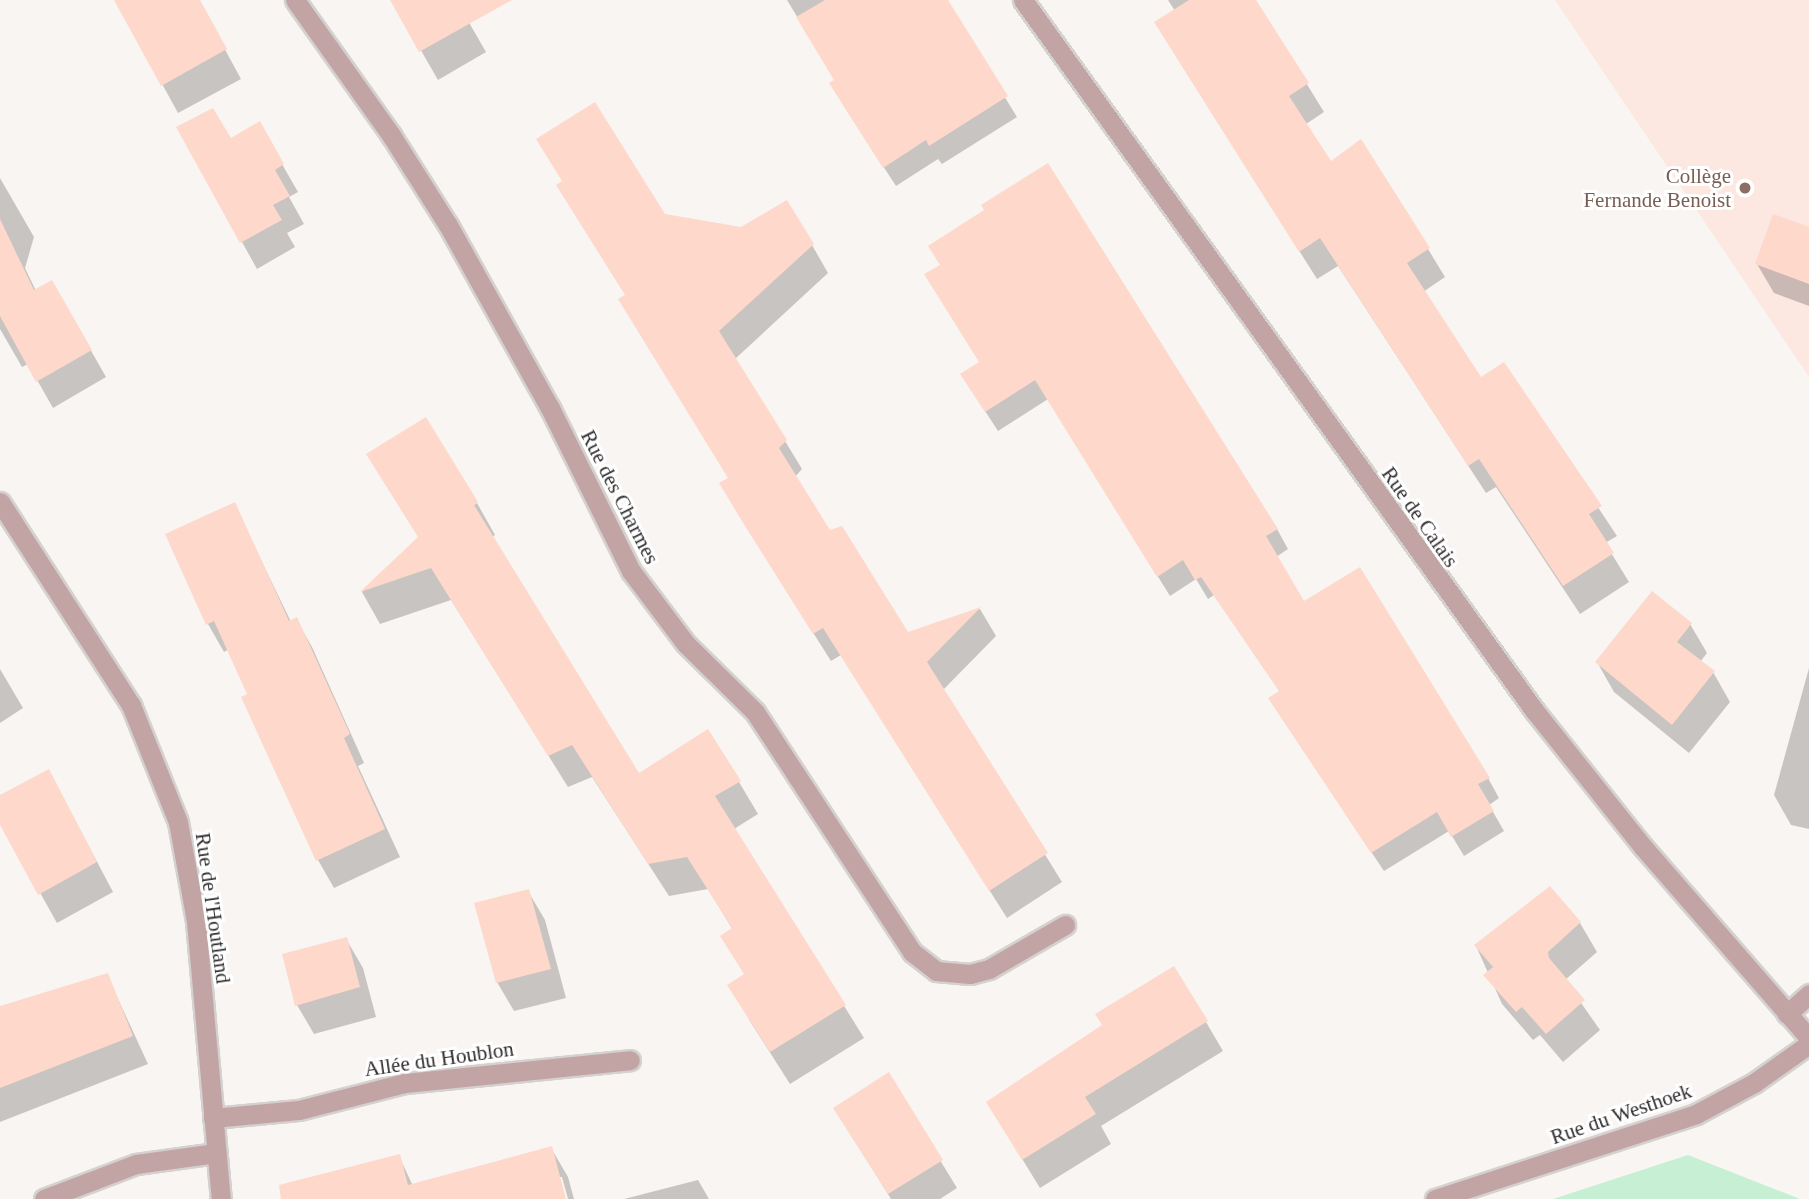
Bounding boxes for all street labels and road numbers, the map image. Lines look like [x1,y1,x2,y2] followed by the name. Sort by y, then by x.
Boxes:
[575,426,665,568] street label: Rue des Charmes
[1376,462,1464,572] street label: Rue de Calais
[190,831,236,985] street label: Rue de l'Houtland
[363,1036,515,1082] street label: Allée du Houblon
[1547,1078,1695,1150] street label: Rue du Westhoek

